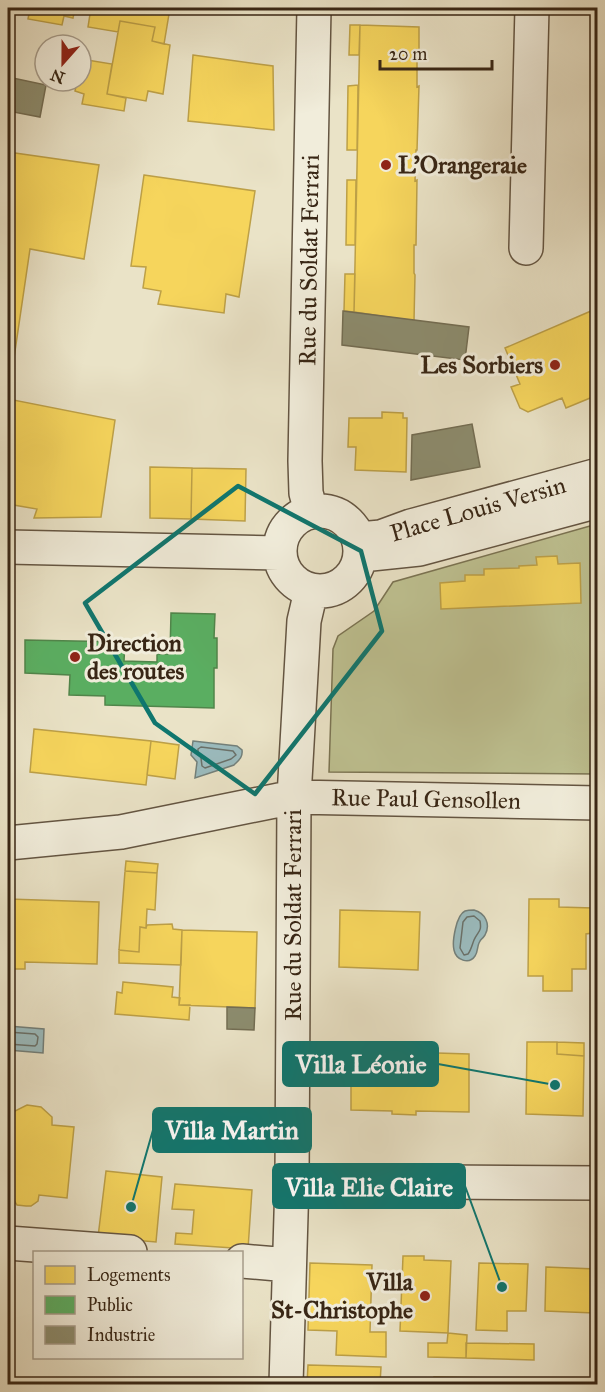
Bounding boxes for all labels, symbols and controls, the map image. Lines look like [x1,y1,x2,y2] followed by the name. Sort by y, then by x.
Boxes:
[33,33,93,93] north arrow
[380,33,492,71] scale bar
[389,43,427,65] text: 20 m
[48,65,68,88] text: N
[398,150,527,180] place label: L'Orangeraie
[292,153,326,366] street label: Rue du Soldat Ferrari
[379,158,393,172] marker: L'Orangeraie
[421,350,543,380] place label: Les Sorbiers
[548,358,562,372] marker: Les Sorbiers
[387,470,569,548] street label: Place Louis Versin
[87,628,184,686] place label: Direction des routes
[68,650,82,664] marker: Direction des routes
[331,782,521,816] street label: Rue Paul Gensollen
[278,809,308,1021] street label: Rue du Soldat Ferrari
[283,1042,438,1086] callout: Villa Léonie
[294,1048,427,1080] text: Villa Léonie
[153,1108,311,1152] callout: Villa Martin
[164,1114,299,1146] text: Villa Martin
[273,1164,465,1208] callout: Villa Elie Claire
[284,1171,453,1203] text: Villa Elie Claire
[33,1251,243,1359] legend
[87,1264,171,1287] text: Logements
[271,1267,414,1325] place label: Villa St-Christophe
[418,1289,432,1303] marker: Villa St-Christophe
[87,1294,133,1316] text: Public
[87,1324,155,1346] text: Industrie

